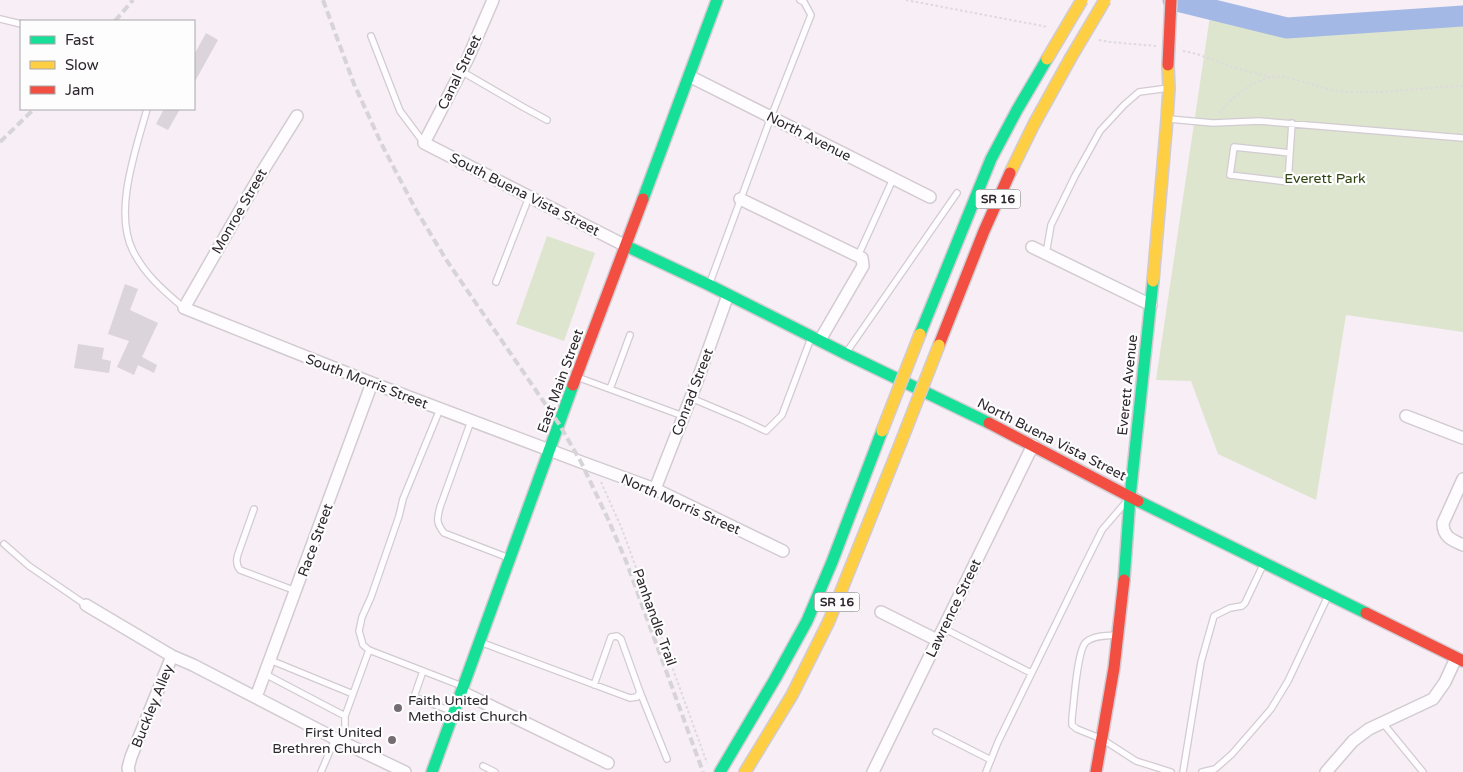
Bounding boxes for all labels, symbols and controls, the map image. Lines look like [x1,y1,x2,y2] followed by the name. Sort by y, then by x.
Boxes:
[20,20,195,110] legend
[65,31,95,49] text: Fast
[434,31,485,112] street label: Canal Street
[65,56,99,74] text: Slow
[65,81,94,99] text: Jam
[764,108,854,165] street label: North Avenue
[447,149,603,240] street label: South Buena Vista Street
[208,165,271,257] street label: Monroe Street
[1284,170,1366,187] park label: Everett Park
[976,190,1020,208] road number: SR 16
[534,326,587,435] street label: East Main Street
[1114,334,1141,436] street label: Everett Avenue
[668,345,717,438] street label: Conrad Street
[303,350,431,413] street label: South Morris Street
[974,394,1130,485] street label: North Buena Vista Street
[618,470,744,539] street label: North Morris Street
[294,501,337,579] street label: Race Street
[922,556,985,660] street label: Lawrence Street
[629,566,680,668] street label: Panhandle Trail
[814,592,860,612] road number: SR 16
[128,662,177,750] street label: Buckley Alley
[408,692,527,725] place label: Faith United Methodist Church
[392,702,404,714] marker: Faith United Methodist Church
[272,724,382,757] place label: First United Brethren Church
[386,734,398,746] marker: First United Brethren Church

